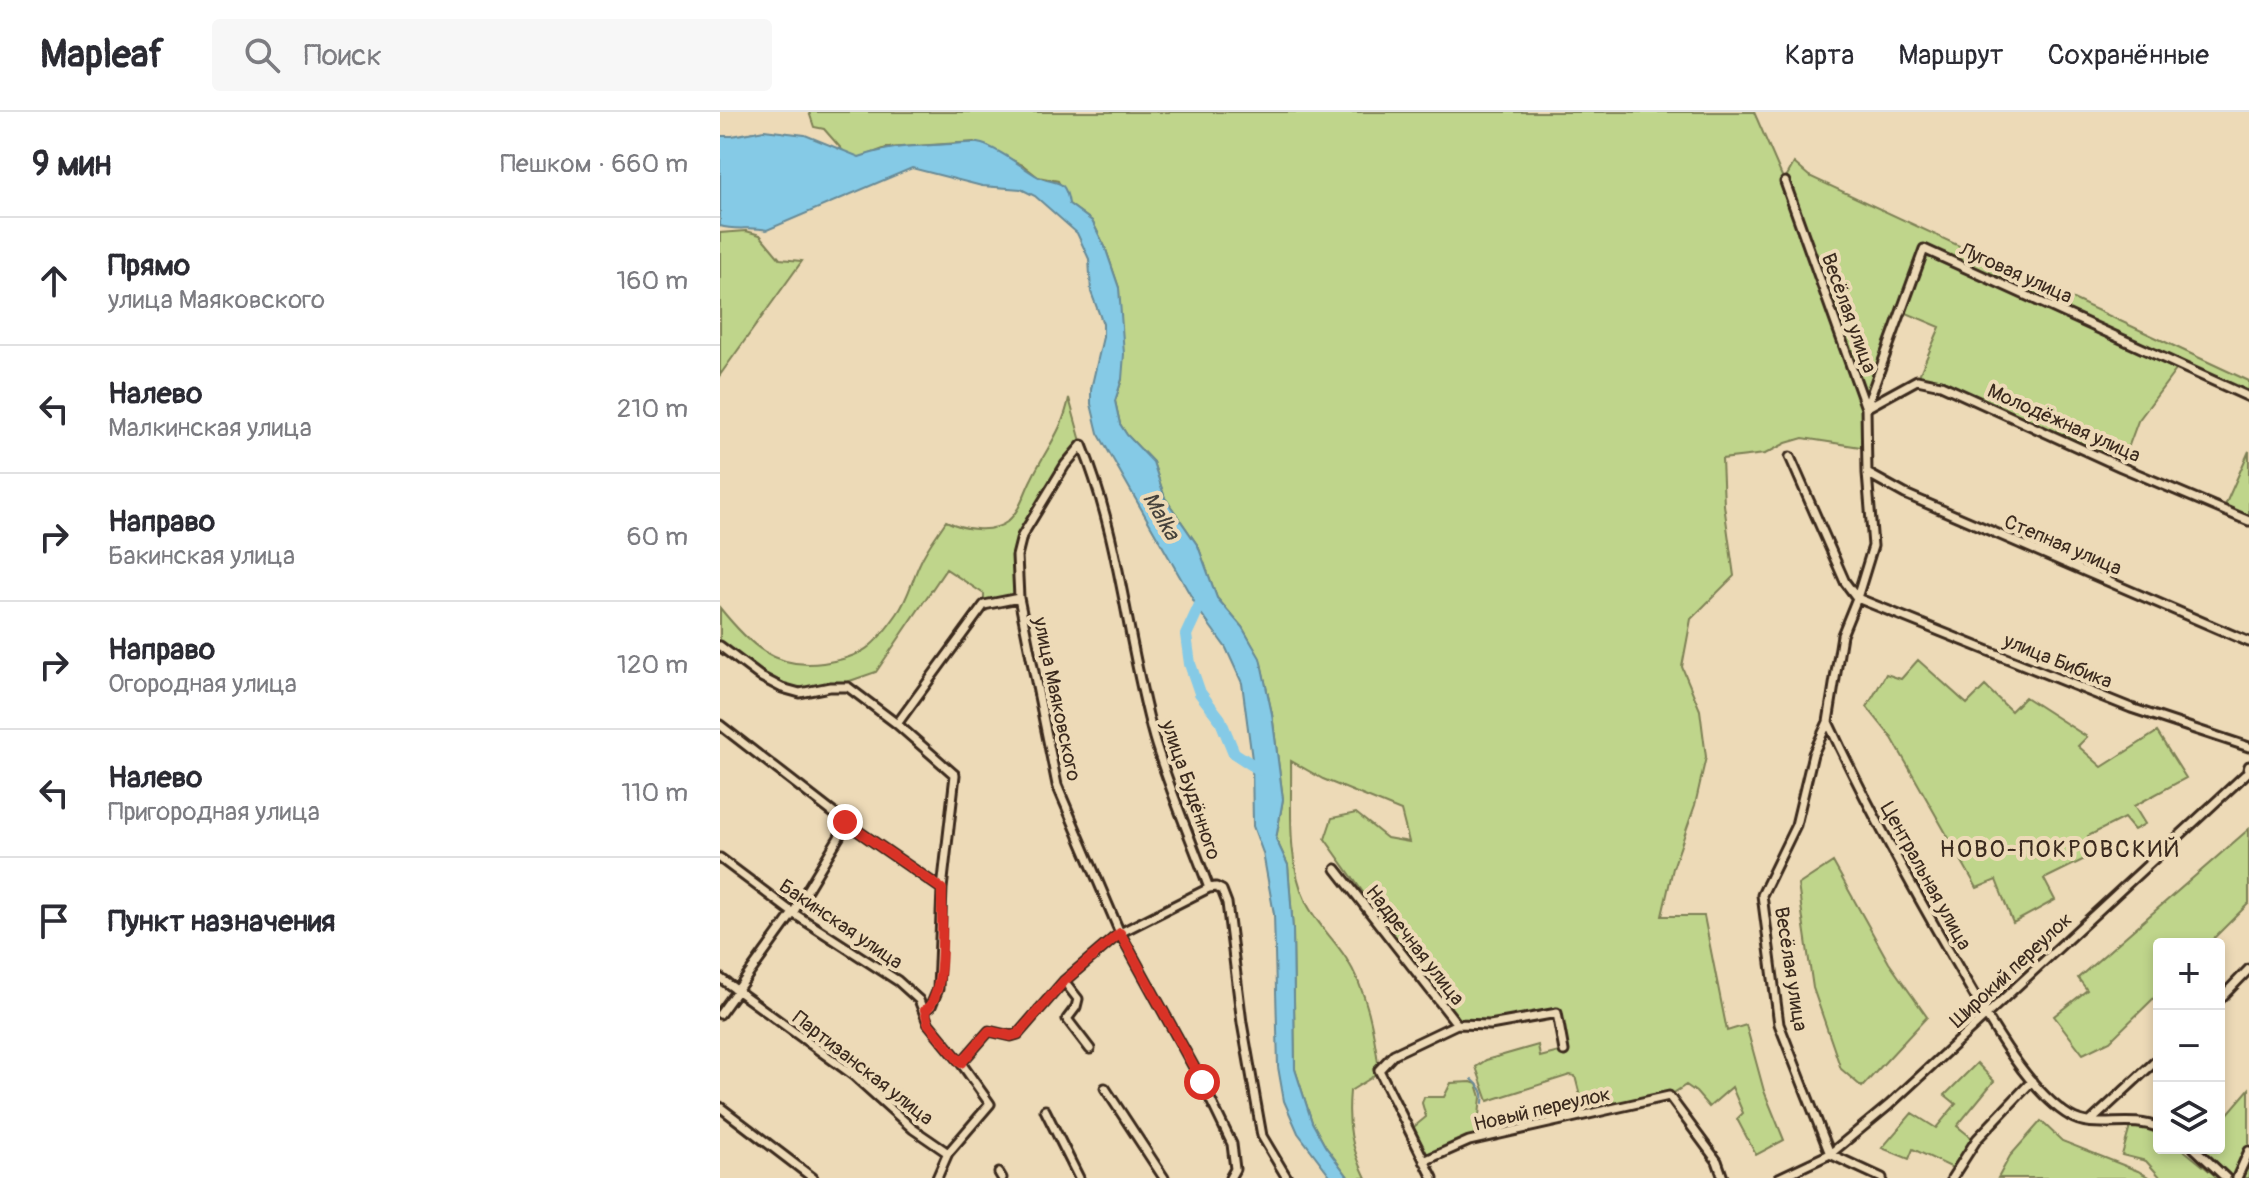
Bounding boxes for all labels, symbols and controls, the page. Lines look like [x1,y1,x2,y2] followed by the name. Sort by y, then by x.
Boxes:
[212,19,772,91] search box
[40,31,164,79] text: Mapleaf
[240,33,284,77] icon: search
[304,37,382,74] text: Поиск
[1785,38,1854,73] text: Карта
[1898,38,2004,73] text: Маршрут
[2048,38,2209,73] text: Сохранённые
[32,143,111,186] text: 9 мин
[500,148,688,180] text: Пешком · 660 m
[1955,237,2076,309] street label: Луговая улица
[108,247,190,284] text: Прямо
[1816,250,1882,376] street label: Весёлая улица
[32,259,76,303] icon: ahead
[616,265,688,297] text: 160 m
[108,284,325,316] text: улица Маяковского
[108,375,202,412] text: Налево
[1984,378,2144,468] street label: Молодёжная улица
[32,387,76,431] icon: left
[617,393,688,425] text: 210 m
[108,412,312,444] text: Малкинская улица
[1136,487,1187,546] water label: Malka
[108,503,215,540] text: Направо
[2000,509,2126,581] street label: Степная улица
[32,515,76,559] icon: right
[626,521,688,553] text: 60 m
[108,540,295,572] text: Бакинская улица
[1027,614,1087,783] street label: улица Маяковского
[1999,627,2116,694] street label: улица Бибика
[108,631,215,668] text: Направо
[32,643,76,687] icon: right
[617,649,688,681] text: 120 m
[108,668,297,700] text: Огородная улица
[1155,716,1227,863] street label: улица Будённого
[108,759,202,796] text: Налево
[32,771,76,815] icon: left
[621,777,688,809] text: 110 m
[108,796,320,828] text: Пригородная улица
[1875,798,1977,954] street label: Центральная улица
[827,804,863,840] route end
[1939,835,2181,864] district label: НОВО-ПОКРОВСКИЙ
[774,873,908,975] street label: Бакинская улица
[1360,880,1470,1010] street label: Надречная улица
[32,899,76,943] icon: arrive
[108,903,335,940] text: Пункт назначения
[1769,905,1813,1033] street label: Весёлая улица
[1945,907,2077,1033] street label: Широкий переулок
[2153,938,2225,1154] map controls
[2153,938,2225,1010] button: +
[788,1005,938,1131] street label: Партизанская улица
[2153,1010,2225,1082] button: −
[1184,1064,1220,1100] route start
[1471,1081,1613,1137] street label: Новый переулок
[2153,1082,2225,1154] button: layers

